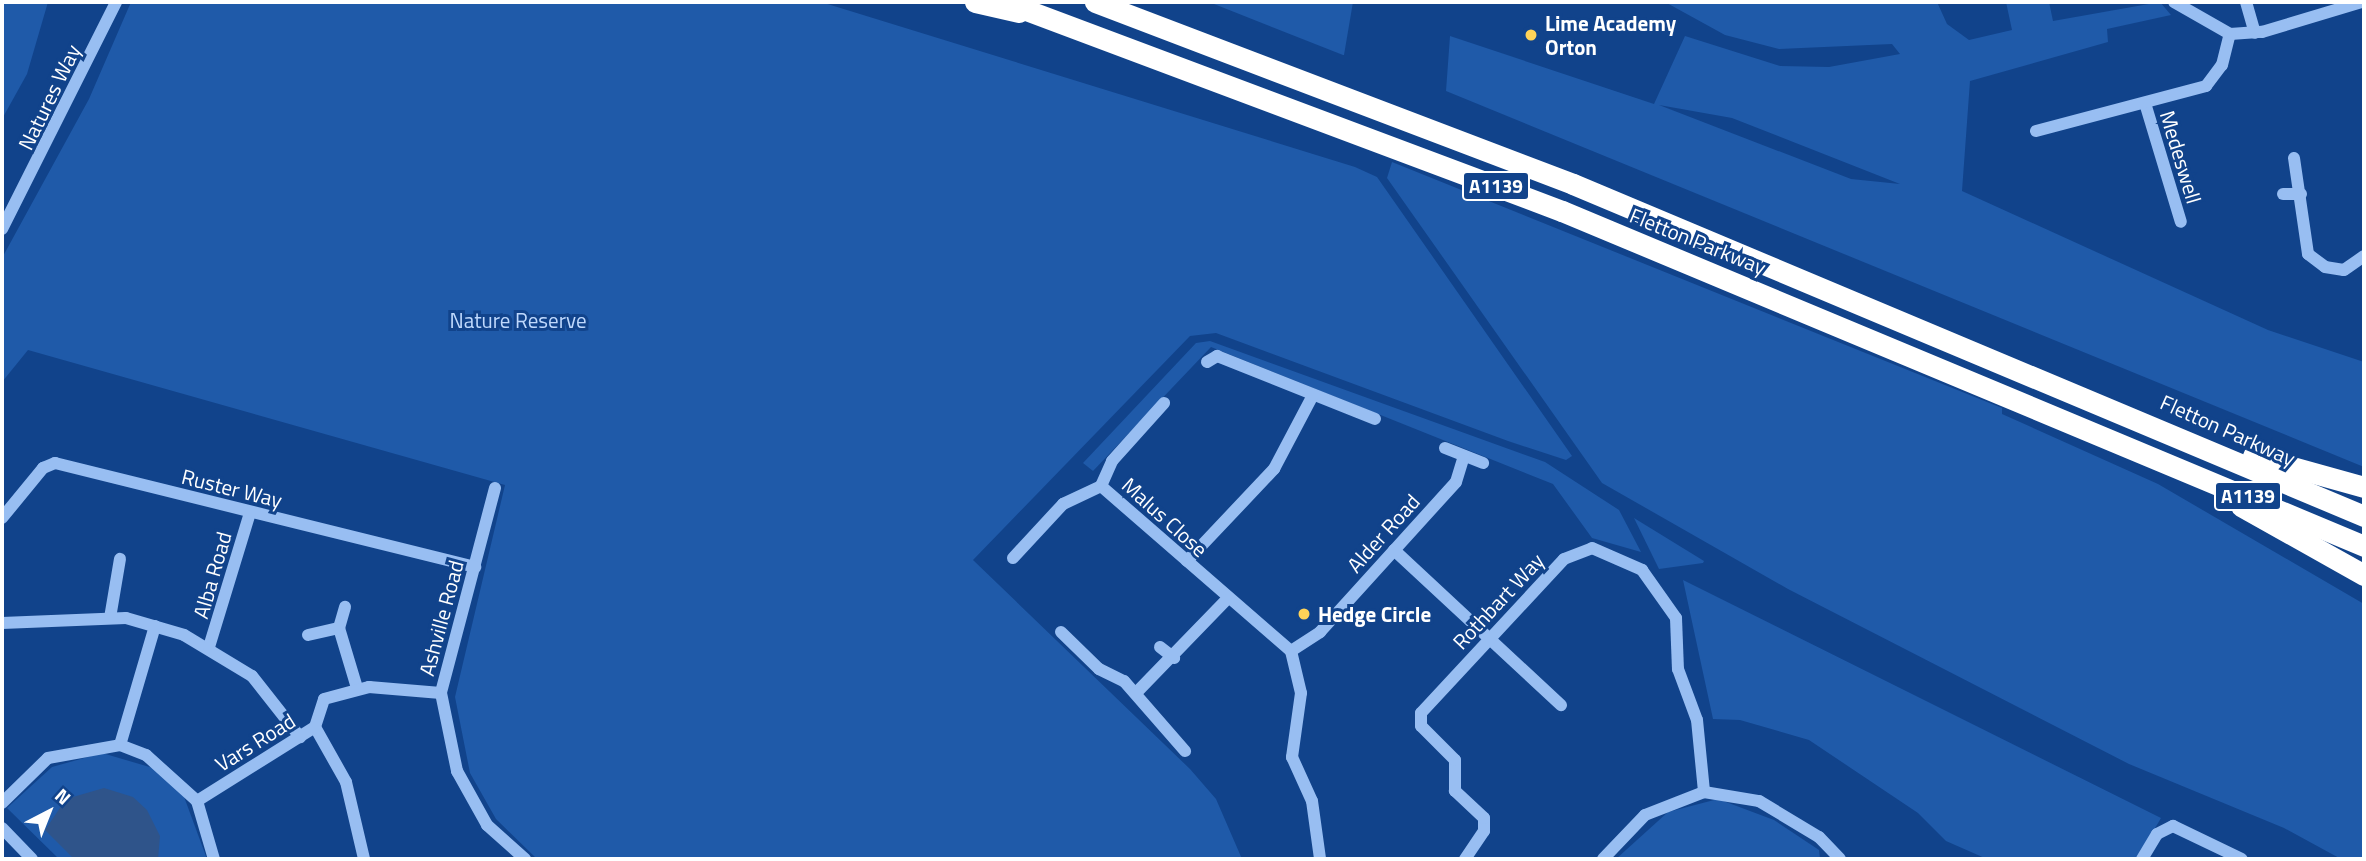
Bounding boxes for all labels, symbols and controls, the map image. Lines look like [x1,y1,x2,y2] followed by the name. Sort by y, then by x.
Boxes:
[1545,10,1676,60] place label: Lime Academy Orton
[1523,27,1539,43] marker: Lime Academy Orton
[13,40,85,154] street label: Natures Way
[2155,108,2207,206] street label: Medeswell
[1461,170,1531,202] road number: A1139
[1626,202,1770,280] street label: Fletton Parkway
[449,307,587,333] park label: Nature Reserve
[2157,389,2299,471] street label: Fletton Parkway
[179,463,285,513] street label: Ruster Way
[1117,472,1213,562] street label: Malus Close
[2213,481,2283,512] road number: A1139
[1341,489,1425,577] street label: Alder Road
[188,529,236,621] street label: Alba Road
[1447,548,1549,654] street label: Rothbart Way
[413,557,469,679] street label: Ashville Road
[1318,601,1431,627] place label: Hedge Circle
[1296,606,1312,622] marker: Hedge Circle
[210,708,300,776] street label: Vars Road
[14,777,84,847] north arrow
[49,781,78,811] text: N

